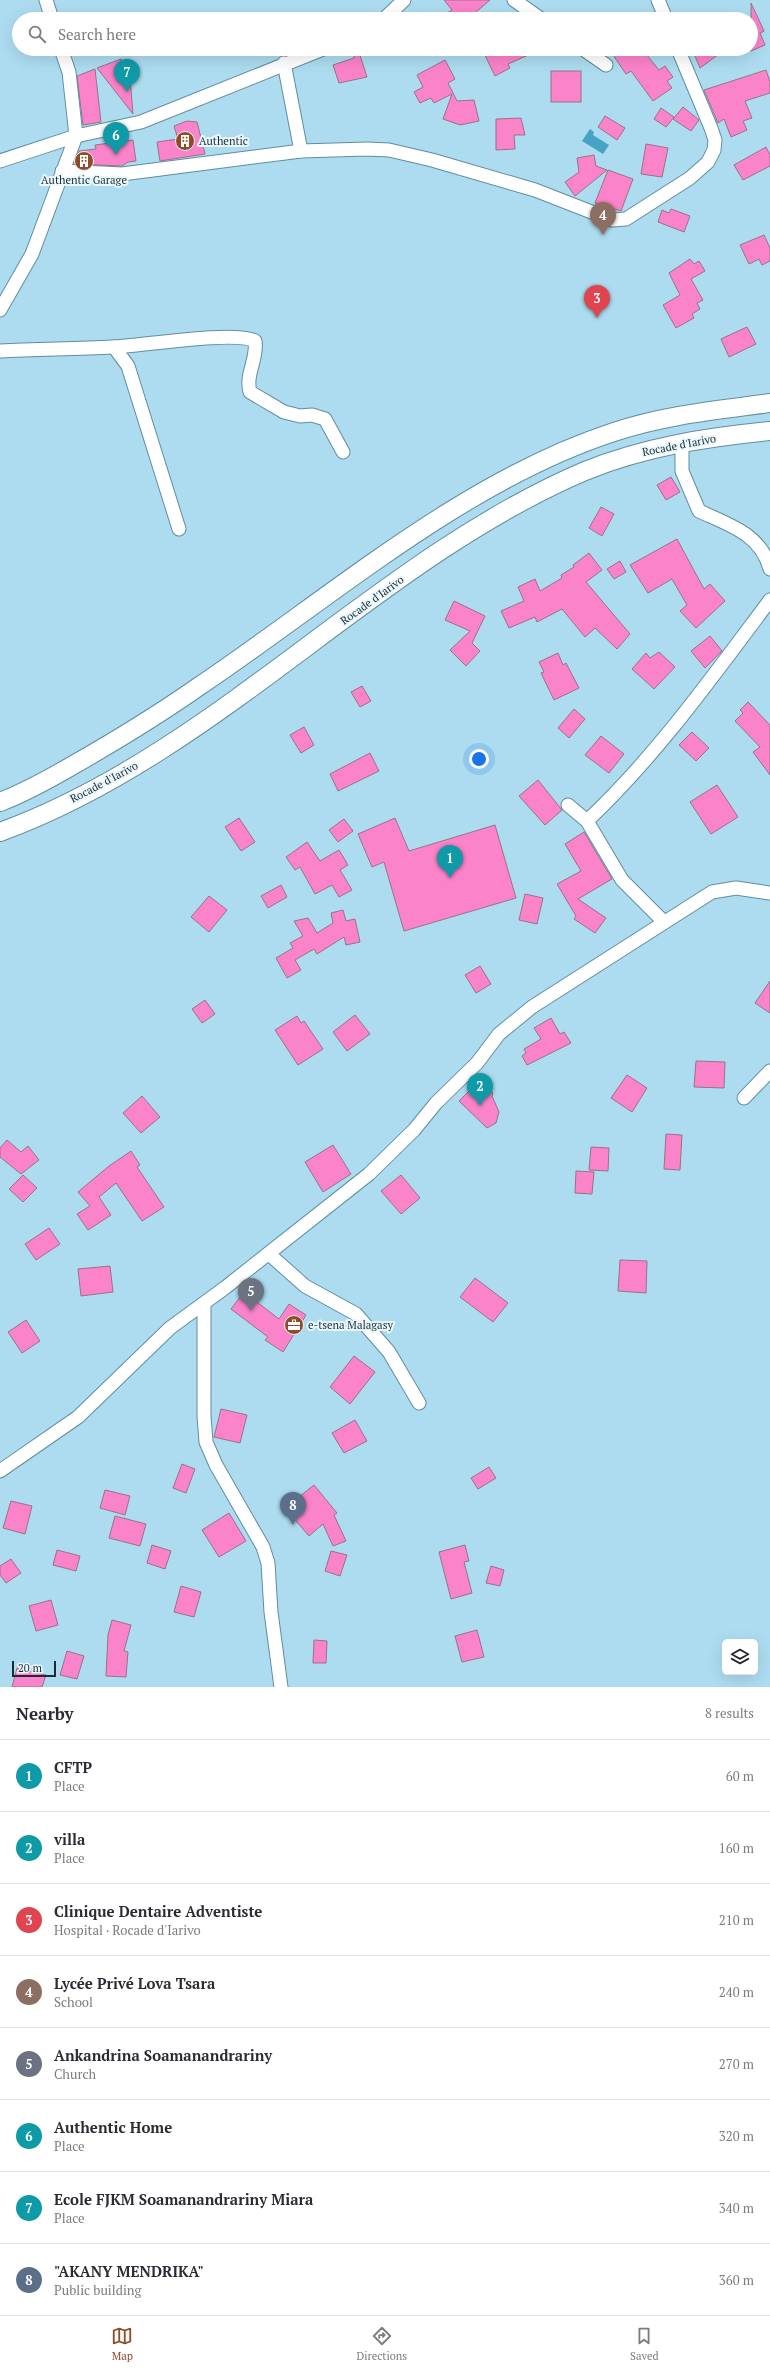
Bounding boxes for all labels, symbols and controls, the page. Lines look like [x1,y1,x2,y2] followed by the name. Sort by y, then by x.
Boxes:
[12,12,758,56] search box
[26,23,48,45] icon: search
[58,24,136,44] text: Search here
[114,59,140,92] pin: 7
[103,122,129,155] pin: 6
[174,130,196,152] building icon: Authentic
[199,134,248,148] place label: Authentic
[73,150,95,172] building icon: Authentic Garage
[41,173,127,187] place label: Authentic Garage
[590,202,616,235] pin: 4
[584,285,610,318] pin: 3
[641,431,717,459] street label: Rocade d'Iarivo
[338,572,406,628] street label: Rocade d'Iarivo
[469,749,489,769] your location
[68,758,140,806] street label: Rocade d'Iarivo
[437,845,463,878] pin: 1
[467,1073,493,1106] pin: 2
[238,1278,264,1311] pin: 5
[283,1314,305,1336] office icon: e-tsena Malagasy
[308,1318,393,1332] place label: e-tsena Malagasy
[280,1492,306,1525] pin: 8
[722,1639,758,1675] map controls
[722,1639,758,1675] button: layers
[12,1659,56,1678] scale bar
[18,1661,42,1675] text: 20 m
[16,1702,74,1725] text: Nearby
[705,1704,754,1722] text: 8 results
[54,1757,92,1777] text: CFTP
[25,1767,33,1785] text: 1
[726,1767,754,1785] text: 60 m
[54,1777,85,1795] text: Place
[54,1829,85,1849] text: villa
[25,1839,33,1857] text: 2
[719,1839,754,1857] text: 160 m
[54,1849,85,1867] text: Place
[54,1901,262,1921] text: Clinique Dentaire Adventiste
[25,1911,33,1929] text: 3
[719,1911,754,1929] text: 210 m
[54,1921,201,1939] text: Hospital · Rocade d'Iarivo
[54,1973,215,1993] text: Lycée Privé Lova Tsara
[25,1983,33,2001] text: 4
[719,1983,754,2001] text: 240 m
[54,1993,93,2011] text: School
[54,2045,272,2065] text: Ankandrina Soamanandrariny
[25,2055,33,2073] text: 5
[719,2055,754,2073] text: 270 m
[54,2065,96,2083] text: Church
[54,2117,172,2137] text: Authentic Home
[25,2127,33,2145] text: 6
[719,2127,754,2145] text: 320 m
[54,2137,85,2155] text: Place
[54,2189,313,2209] text: Ecole FJKM Soamanandrariny Miara
[25,2199,33,2217] text: 7
[719,2199,754,2217] text: 340 m
[54,2209,85,2227] text: Place
[54,2261,204,2281] text: "AKANY MENDRIKA"
[25,2271,33,2289] text: 8
[719,2271,754,2289] text: 360 m
[54,2281,141,2299] text: Public building
[111,2325,133,2363] tab: Map
[356,2325,407,2363] tab: Directions
[630,2325,659,2363] tab: Saved

